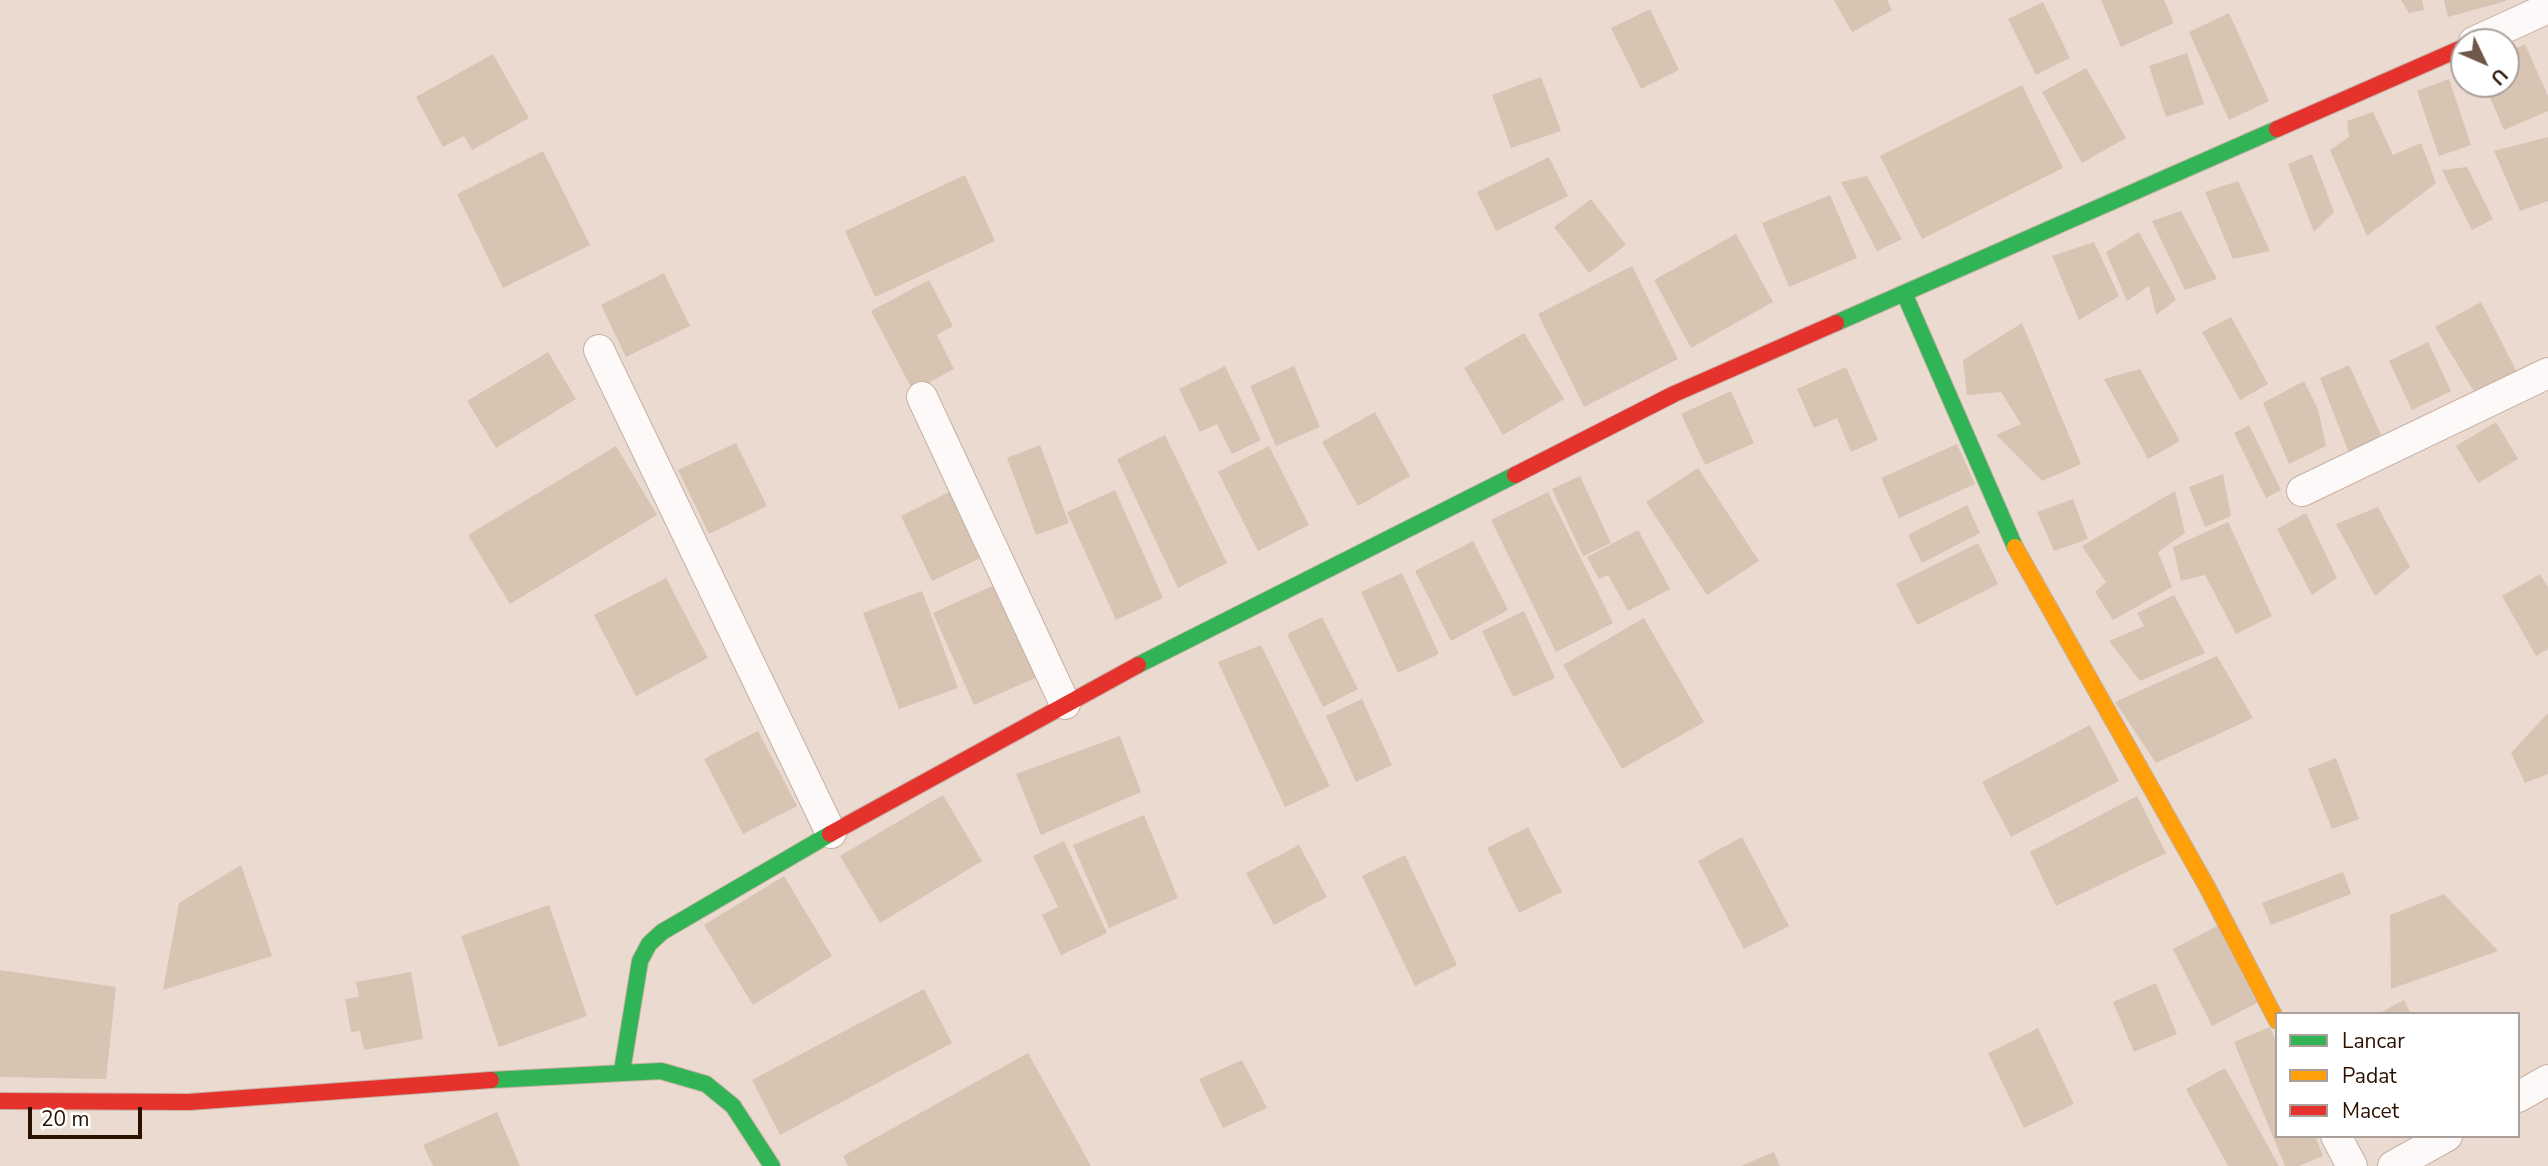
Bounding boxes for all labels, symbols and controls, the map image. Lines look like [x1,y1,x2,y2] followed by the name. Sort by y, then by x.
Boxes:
[2450,28,2520,98] north arrow
[2484,62,2513,90] text: U
[2275,1012,2520,1138] legend
[2342,1027,2405,1055] text: Lancar
[2342,1062,2397,1090] text: Padat
[32,1092,145,1136] scale bar
[2342,1097,2399,1125] text: Macet
[41,1105,90,1133] text: 20 m

